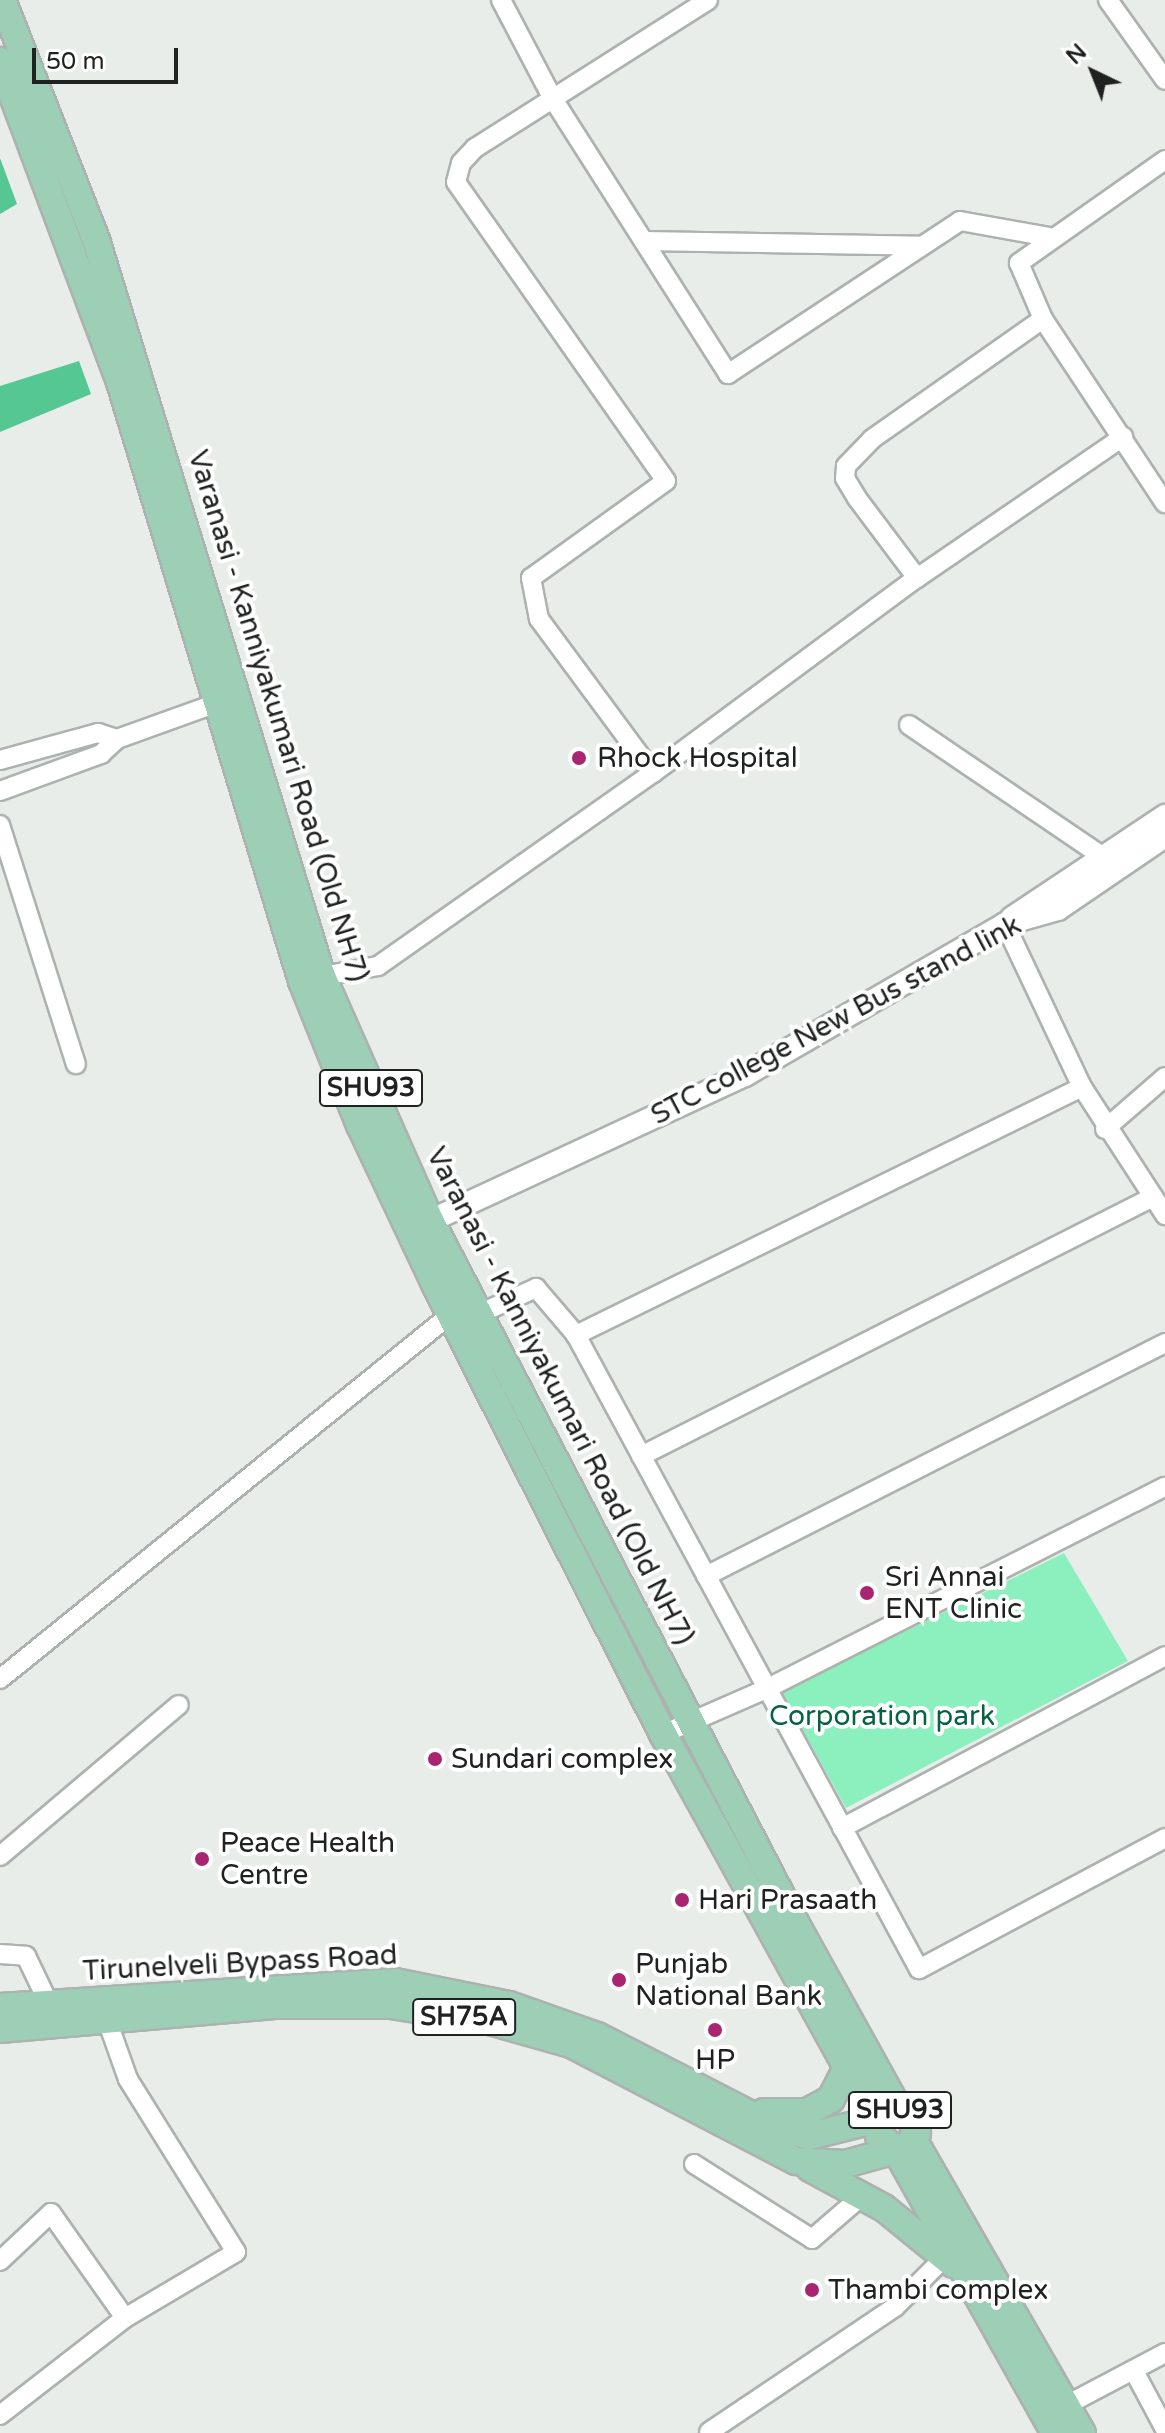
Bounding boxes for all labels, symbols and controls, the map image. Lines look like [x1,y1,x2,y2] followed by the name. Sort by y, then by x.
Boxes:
[36,32,182,82] scale bar
[1053,32,1133,112] north arrow
[1061,39,1092,70] text: N
[46,47,104,76] text: 50 m
[181,446,375,986] street label: Varanasi - Kanniyakumari Road (Old NH7)
[597,741,798,775] place label: Rhock Hospital
[568,747,590,769] marker: Rhock Hospital
[645,908,1027,1132] street label: STC college New Bus stand link
[317,1066,425,1110] road number: SHU93
[419,1141,701,1651] street label: Varanasi - Kanniyakumari Road (Old NH7)
[885,1560,1022,1626] place label: Sri Annai ENT Clinic
[856,1582,878,1604] marker: Sri Annai ENT Clinic
[769,1699,995,1733] park label: Corporation park
[451,1742,673,1776] place label: Sundari complex
[426,1750,444,1768] marker: Sundari complex
[220,1826,395,1892] place label: Peace Health Centre
[191,1848,213,1870] marker: Peace Health Centre
[698,1883,877,1917] place label: Hari Prasaath
[673,1891,691,1909] marker: Hari Prasaath
[82,1938,398,1988] street label: Tirunelveli Bypass Road
[635,1947,822,2013] place label: Punjab National Bank
[610,1971,628,1989] marker: Punjab National Bank
[412,1995,516,2039] road number: SH75A
[706,2021,724,2039] marker: HP
[695,2043,735,2077] place label: HP
[846,2088,954,2132] road number: SHU93
[828,2273,1048,2307] place label: Thambi complex
[803,2281,821,2299] marker: Thambi complex

